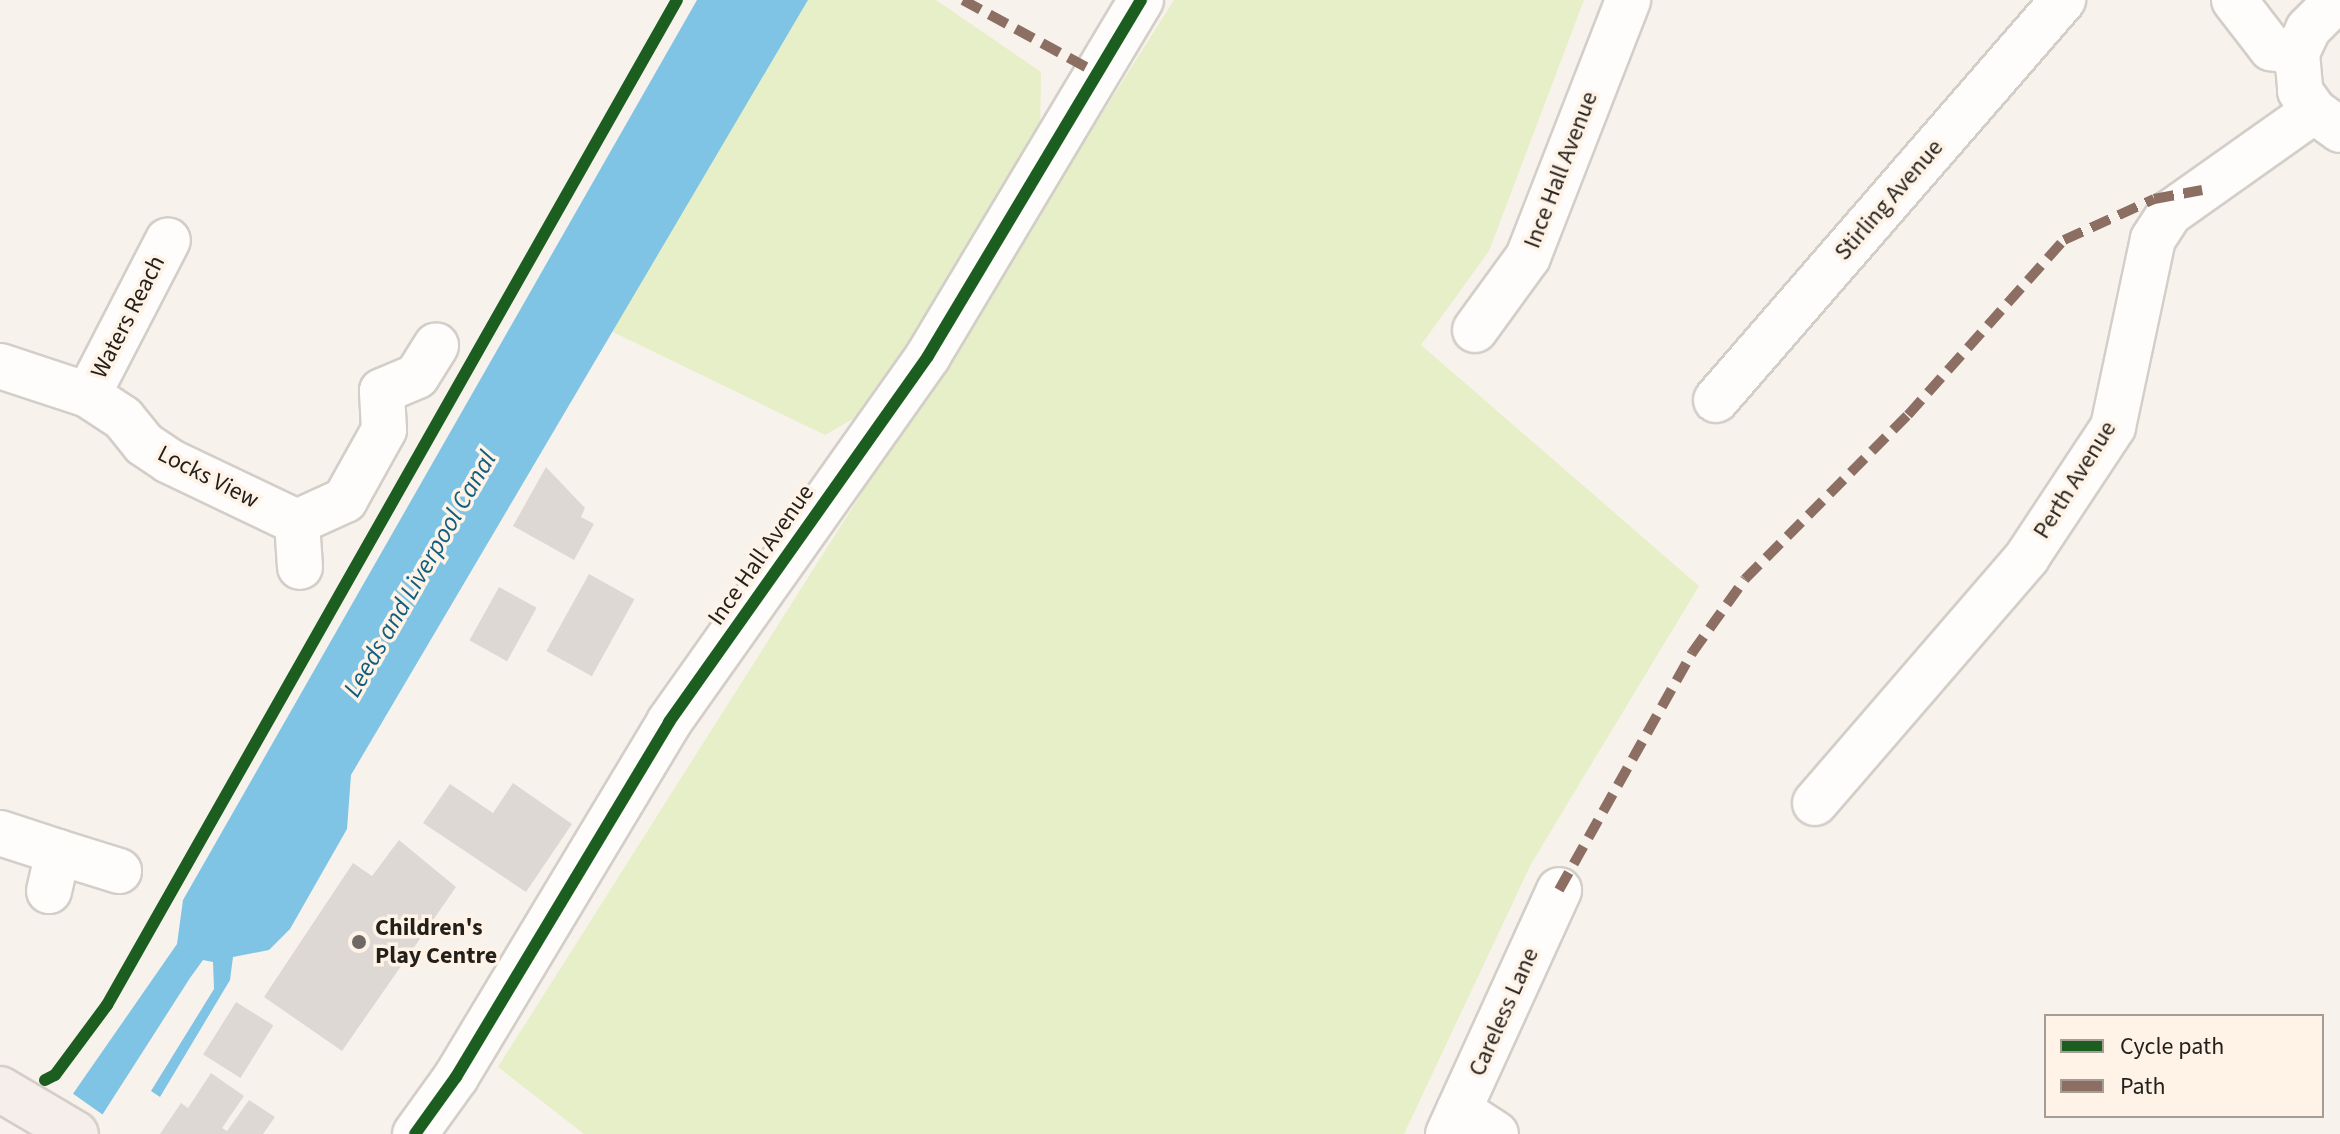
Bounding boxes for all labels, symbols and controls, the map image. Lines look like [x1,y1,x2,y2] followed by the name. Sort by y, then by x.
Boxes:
[1518,88,1604,252] street label: Ince Hall Avenue
[1829,134,1949,266] street label: Stirling Avenue
[85,251,171,383] street label: Waters Reach
[2028,416,2122,544] street label: Perth Avenue
[153,439,263,515] street label: Locks View
[337,446,503,702] water label: Leeds and Liverpool Canal
[702,479,820,631] street label: Ince Hall Avenue
[375,914,497,970] place label: Children's Play Centre
[350,933,368,951] marker: Children's Play Centre
[1463,943,1545,1081] street label: Careless Lane
[2044,1014,2324,1118] legend
[2120,1029,2224,1064] text: Cycle path
[2120,1069,2166,1104] text: Path

